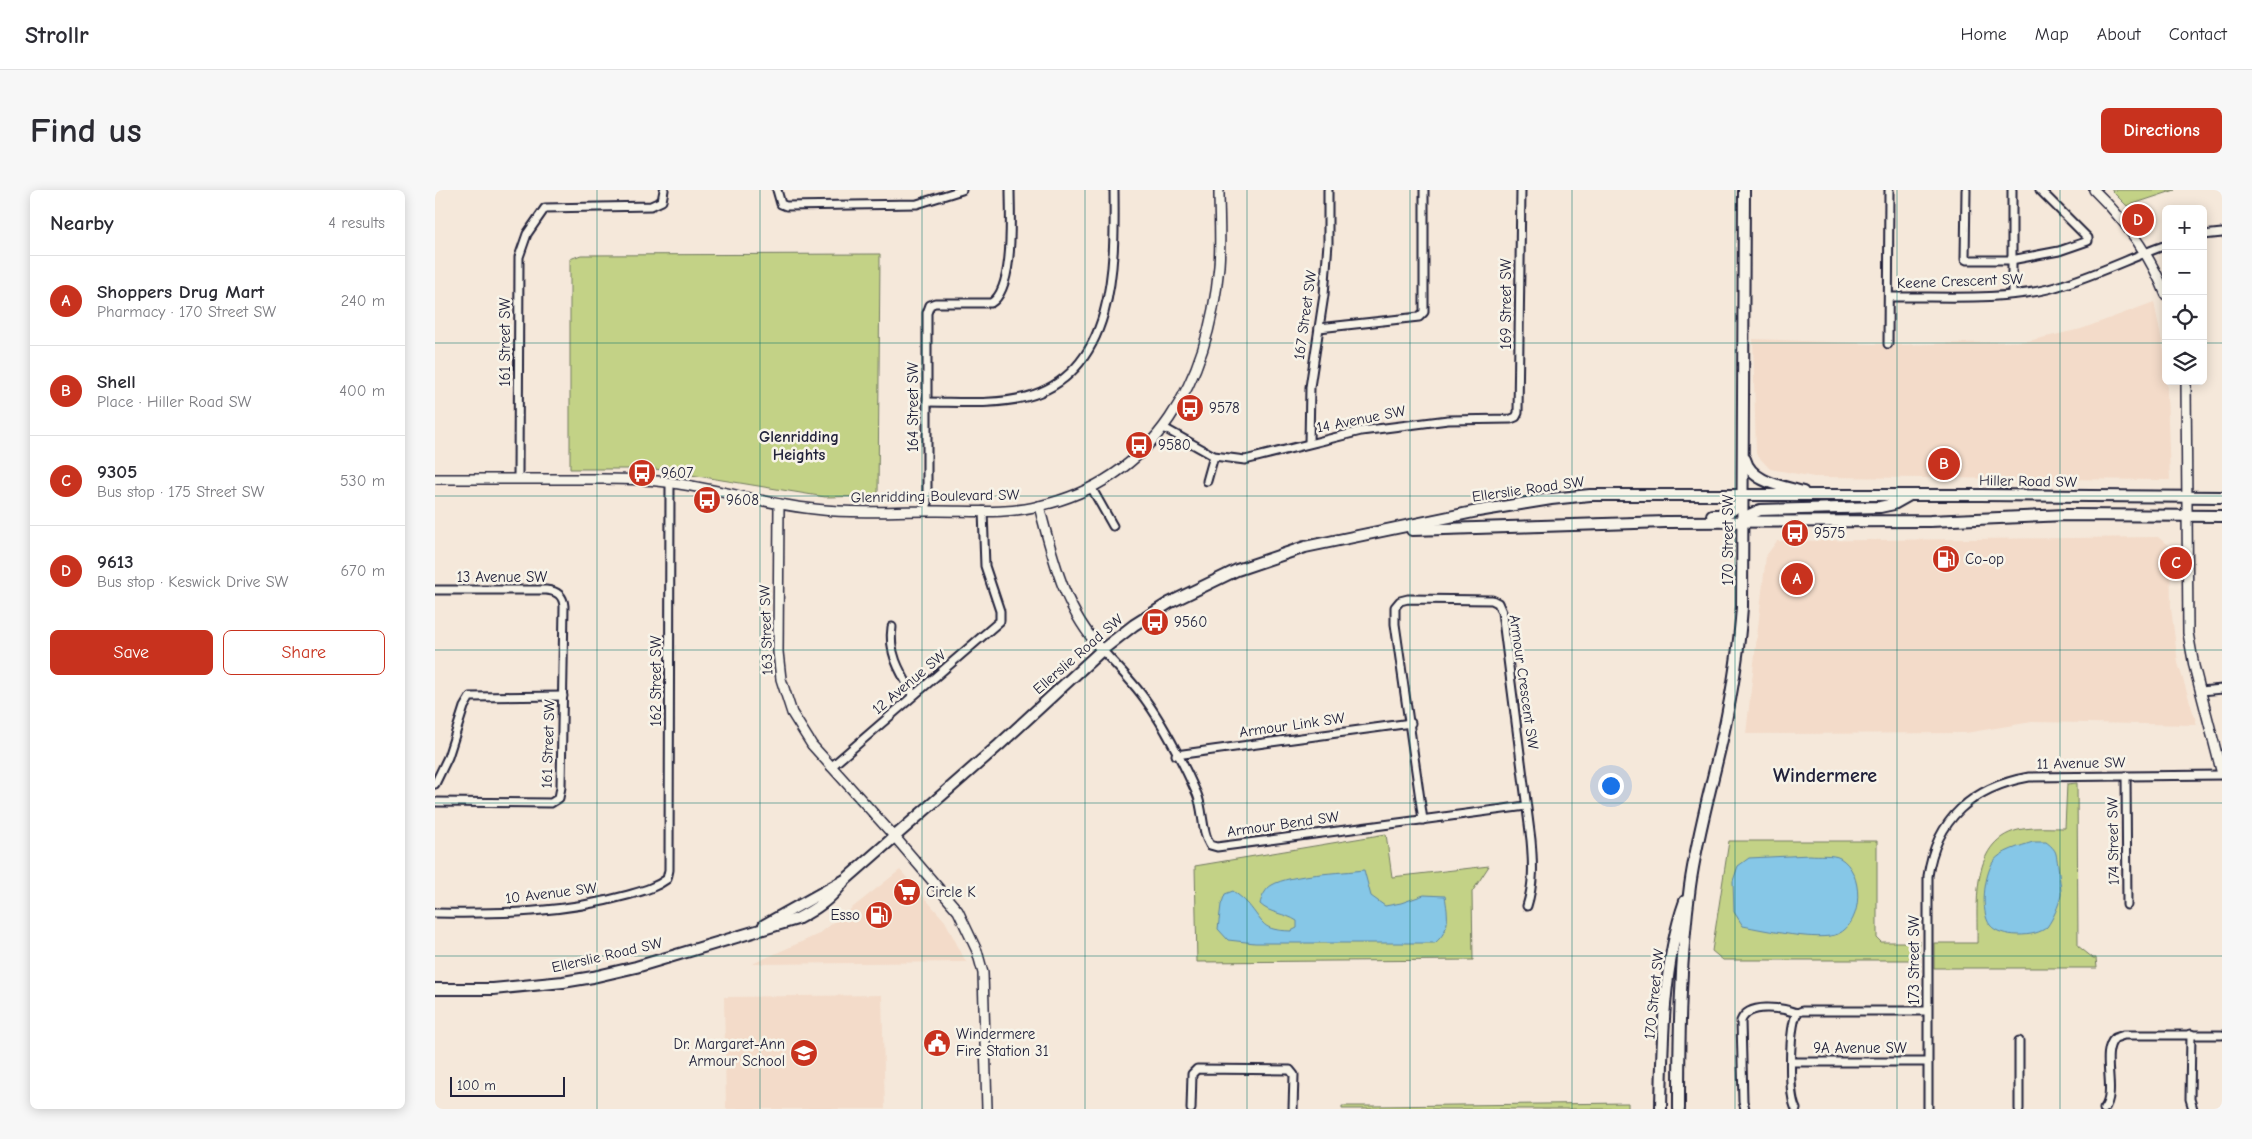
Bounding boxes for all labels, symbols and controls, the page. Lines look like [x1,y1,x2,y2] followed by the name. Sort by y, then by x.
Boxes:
[25,21,89,49] text: Strollr
[1960,24,2007,45] text: Home
[2035,24,2069,45] text: Map
[2097,24,2141,45] text: About
[2169,24,2227,45] text: Contact
[2101,108,2222,153] button: Directions
[30,110,142,151] text: Find us
[2122,201,2154,239] pin: D
[2162,205,2207,385] map controls
[2162,205,2207,250] button: +
[50,211,114,235] text: Nearby
[328,214,385,232] text: 4 results
[2162,250,2207,295] button: −
[1497,259,1515,349] street label: 169 Street SW
[1290,269,1320,361] street label: 167 Street SW
[1896,270,2024,292] street label: Keene Crescent SW
[97,281,264,303] text: Shoppers Drug Mart
[62,292,70,310] text: A
[341,292,385,310] text: 240 m
[2162,295,2207,340] button: locate
[496,298,514,386] street label: 161 Street SW
[97,303,276,321] text: Pharmacy · 170 Street SW
[2162,340,2207,385] button: layers
[904,362,922,452] street label: 164 Street SW
[97,371,136,393] text: Shell
[61,382,71,400] text: B
[339,382,385,400] text: 400 m
[97,393,251,411] text: Place · Hiller Road SW
[1175,393,1205,423] bus stop icon: 9578
[1209,399,1240,417] place label: 9578
[1315,402,1407,436] street label: 14 Avenue SW
[759,428,839,464] district label: Glenridding Heights
[1124,430,1154,460] bus stop icon: 9580
[1158,436,1191,454] place label: 9580
[1928,445,1960,483] pin: B
[627,458,657,488] bus stop icon: 9607
[97,461,137,483] text: 9305
[661,464,693,482] place label: 9607
[1979,471,2077,491] street label: Hiller Road SW
[61,472,71,490] text: C
[340,472,385,490] text: 530 m
[1471,472,1585,506] street label: Ellerslie Road SW
[97,483,264,501] text: Bus stop · 175 Street SW
[692,485,722,515] bus stop icon: 9608
[850,486,1020,506] street label: Glenridding Boulevard SW
[726,491,759,509] place label: 9608
[1719,494,1737,586] street label: 170 Street SW
[1780,518,1810,548] bus stop icon: 9575
[1814,524,1845,542] place label: 9575
[1931,544,1961,574] fuel station icon: Co-op
[2160,544,2192,582] pin: C
[1965,550,2004,568] place label: Co-op
[97,551,134,573] text: 9613
[1781,560,1813,598] pin: A
[61,562,71,580] text: D
[340,562,385,580] text: 670 m
[457,568,547,586] street label: 13 Avenue SW
[97,573,288,591] text: Bus stop · Keswick Drive SW
[755,584,777,676] street label: 163 Street SW
[1140,607,1170,637] bus stop icon: 9560
[1029,610,1127,698] street label: Ellerslie Road SW
[1174,613,1207,631] place label: 9560
[1506,613,1542,751] street label: Armour Crescent SW
[50,630,213,675] button: Save
[223,630,385,675] button: Share
[647,636,665,726] street label: 162 Street SW
[868,646,950,718] street label: 12 Avenue SW
[537,699,559,789] street label: 161 Street SW
[1238,709,1346,741] street label: Armour Link SW
[2036,753,2126,773] street label: 11 Avenue SW
[1773,764,1877,787] district label: Windermere
[1598,773,1624,799] your location
[2103,797,2123,885] street label: 174 Street SW
[1226,807,1340,841] street label: Armour Bend SW
[892,877,922,907] supermarket icon: Circle K
[504,878,598,908] street label: 10 Avenue SW
[926,883,976,901] place label: Circle K
[864,900,894,930] fuel station icon: Esso
[831,906,860,924] place label: Esso
[1905,915,1923,1005] street label: 173 Street SW
[550,933,664,977] street label: Ellerslie Road SW
[1640,948,1668,1040] street label: 170 Street SW
[956,1025,1049,1060] place label: Windermere Fire Station 31
[922,1028,952,1058] public building icon: Windermere Fire Station 31
[673,1035,785,1070] place label: Dr. Margaret-Ann Armour School
[789,1038,819,1068] school or university icon: Dr. Margaret-Ann Armour School
[1813,1039,1907,1057] street label: 9A Avenue SW
[450,1074,565,1097] scale bar
[457,1077,496,1094] text: 100 m

